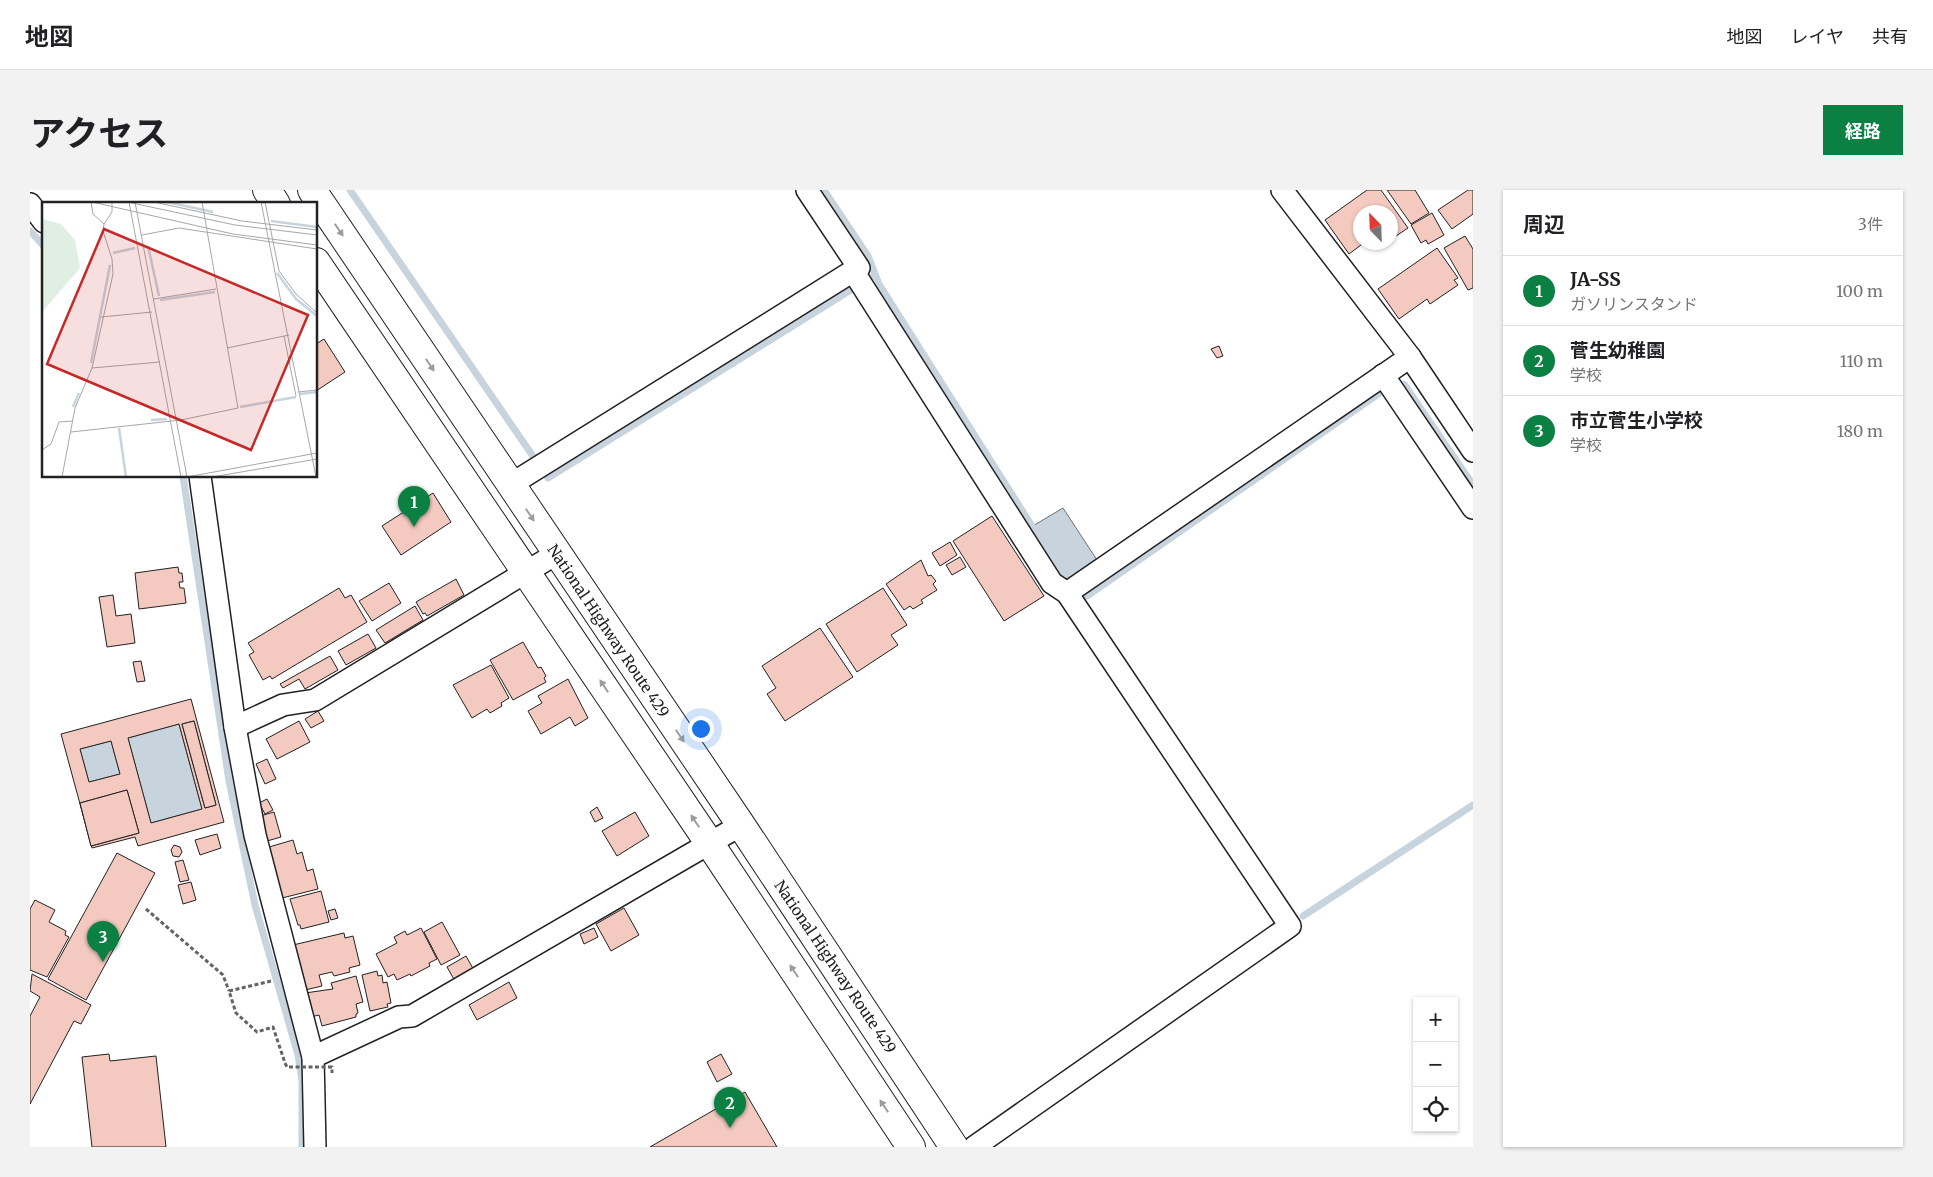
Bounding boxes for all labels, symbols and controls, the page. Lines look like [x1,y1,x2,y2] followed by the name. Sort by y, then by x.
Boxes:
[25,21,73,52] text: 地図
[1727,25,1763,48] text: 地図
[1791,25,1844,48] text: レイヤ
[1872,25,1908,48] text: 共有
[1823,105,1903,155] button: 経路
[30,112,168,156] text: アクセス
[42,202,318,478] inset map
[1353,205,1398,250] north arrow
[1523,211,1565,238] text: 周辺
[1858,214,1883,234] text: 3件
[334,224,344,237] one-way arrow
[1570,267,1621,291] text: JA-SS
[1535,281,1543,301] text: 1
[1836,281,1883,301] text: 100 m
[1570,294,1698,314] text: ガソリンスタンド
[1570,338,1665,362] text: 菅生幼稚園
[1534,351,1544,371] text: 2
[1840,351,1883,371] text: 110 m
[425,358,434,372] one-way arrow
[1570,365,1602,385] text: 学校
[1570,408,1703,432] text: 市立菅生小学校
[1534,421,1544,441] text: 3
[1837,421,1883,441] text: 180 m
[1570,435,1602,455] text: 学校
[398,486,430,527] pin: 1
[525,508,535,521] one-way arrow
[543,541,673,721] street label: National Highway Route 429
[599,679,609,693] one-way arrow
[688,716,714,742] your location
[675,729,685,743] one-way arrow
[690,814,700,828] one-way arrow
[770,877,900,1057] street label: National Highway Route 429
[87,921,119,962] pin: 3
[789,964,799,978] one-way arrow
[1413,997,1458,1132] map controls
[1413,997,1458,1042] button: +
[1413,1042,1458,1087] button: −
[714,1087,746,1128] pin: 2
[1413,1087,1458,1132] button: locate
[879,1100,889,1113] one-way arrow

